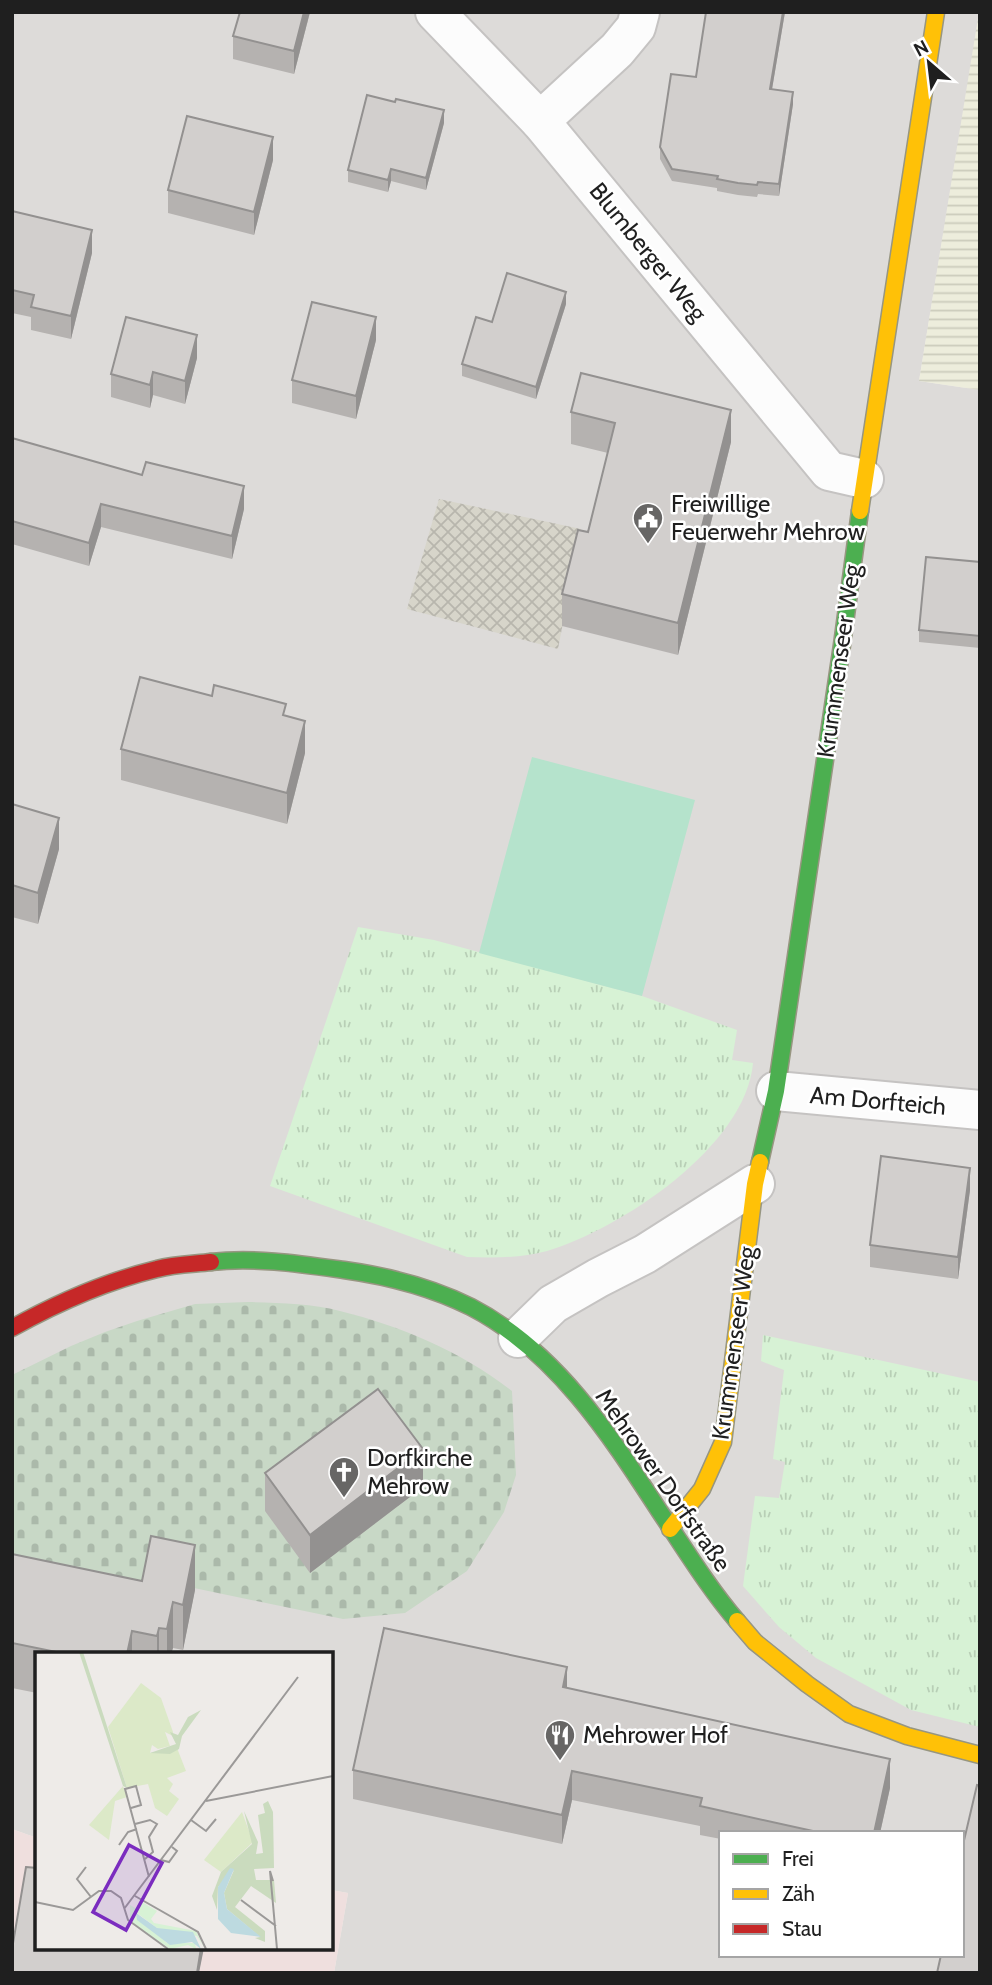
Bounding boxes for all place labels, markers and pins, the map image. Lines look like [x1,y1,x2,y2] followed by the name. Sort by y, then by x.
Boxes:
[671,489,866,546] place label: Freiwillige Feuerwehr Mehrow
[631,501,665,545] public building icon: Freiwillige Feuerwehr Mehrow
[367,1443,472,1500] place label: Dorfkirche Mehrow
[327,1455,361,1499] church icon: Dorfkirche Mehrow
[543,1718,577,1762] restaurant icon: Mehrower Hof
[583,1720,728,1749] place label: Mehrower Hof

